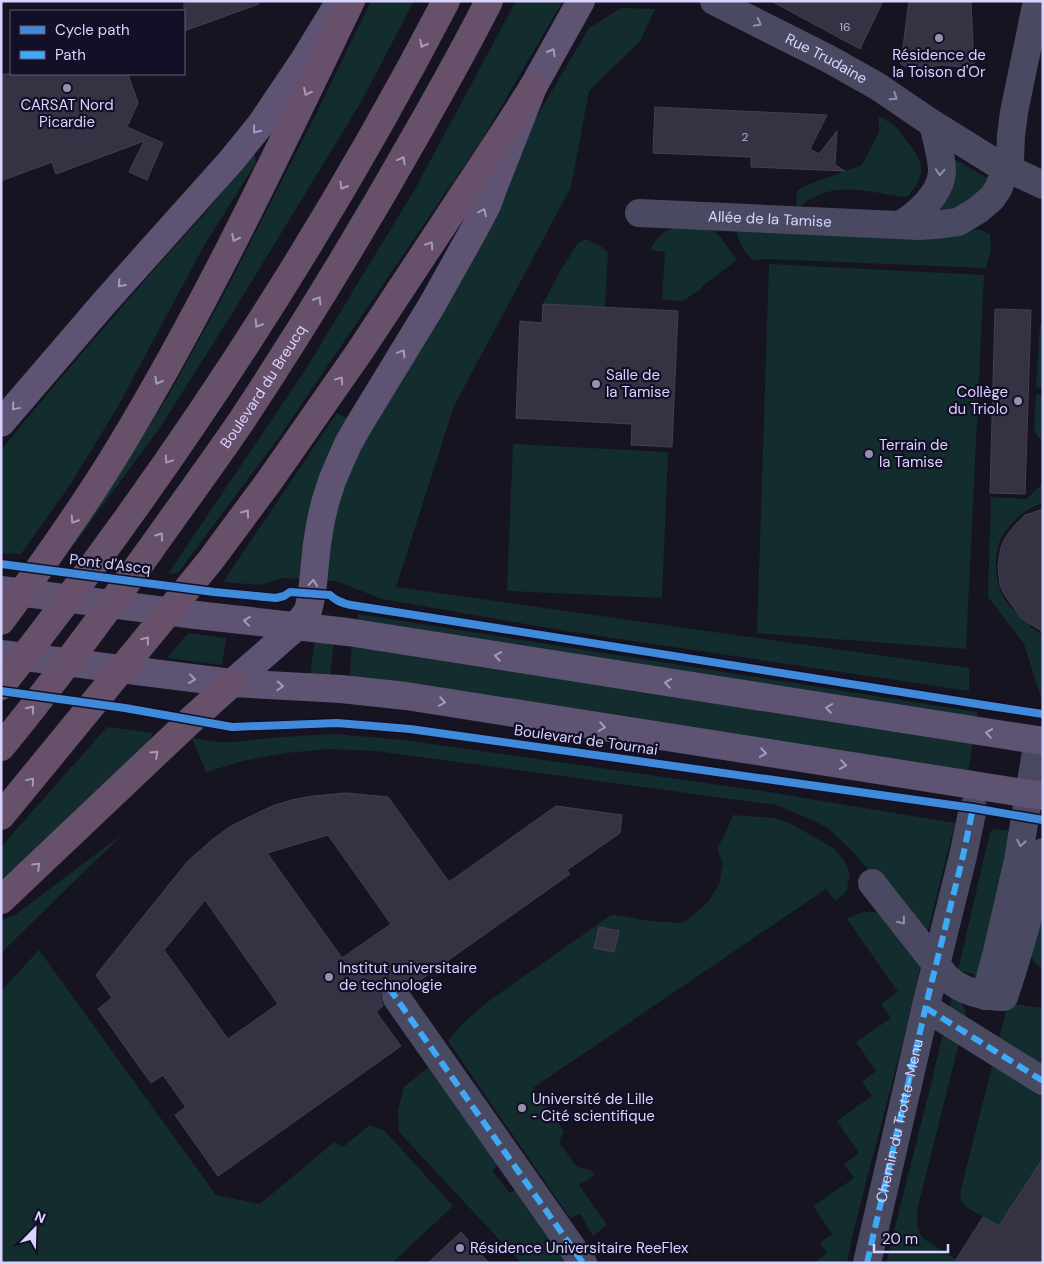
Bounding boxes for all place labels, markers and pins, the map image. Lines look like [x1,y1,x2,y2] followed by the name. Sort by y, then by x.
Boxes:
[933,32,945,44] marker: Résidence de la Toison d'Or
[892,45,986,82] place label: Résidence de la Toison d'Or
[61,82,73,94] marker: CARSAT Nord Picardie
[20,95,114,132] place label: CARSAT Nord Picardie
[606,365,670,402] place label: Salle de la Tamise
[590,378,602,390] marker: Salle de la Tamise
[948,382,1008,419] place label: Collège du Triolo
[1012,395,1024,407] marker: Collège du Triolo
[879,435,948,472] place label: Terrain de la Tamise
[863,448,875,460] marker: Terrain de la Tamise
[339,958,477,995] place label: Institut universitaire de technologie
[323,971,335,983] marker: Institut universitaire de technologie
[532,1089,655,1126] place label: Université de Lille ‐ Cité scientifique
[516,1102,528,1114] marker: Université de Lille ‐ Cité scientifique
[470,1238,689,1258] place label: Résidence Universitaire ReeFlex
[454,1242,466,1254] marker: Résidence Universitaire ReeFlex

